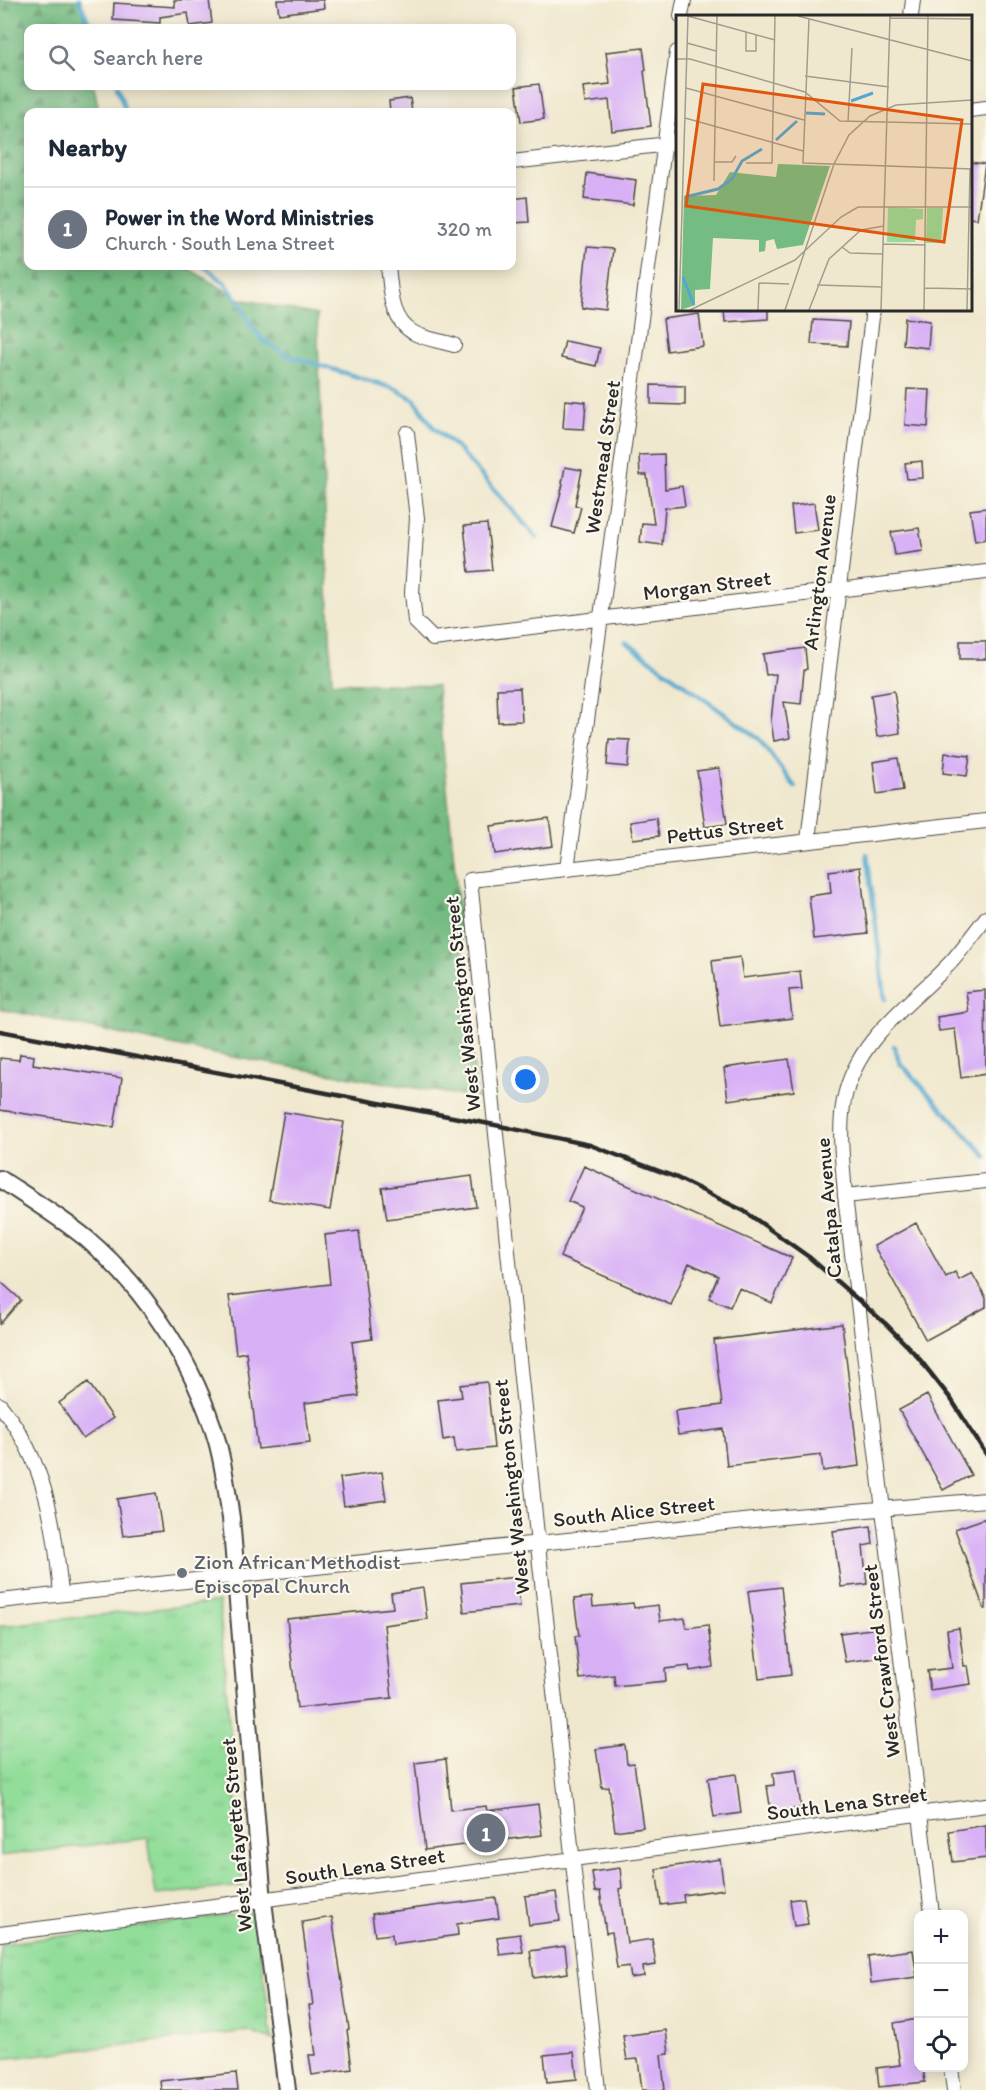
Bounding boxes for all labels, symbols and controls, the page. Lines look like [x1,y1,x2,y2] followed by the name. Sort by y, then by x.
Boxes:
[676,15,971,310] inset map
[24,24,516,90] search box
[45,41,78,74] icon: search
[93,44,203,71] text: Search here
[48,131,127,163] text: Nearby
[105,204,374,231] text: Power in the Word Ministries
[63,217,72,241] text: 1
[437,217,492,241] text: 320 m
[105,231,335,255] text: Church · South Lena Street
[579,378,625,536] street label: Westmead Street
[797,493,841,651] street label: Arlington Avenue
[642,565,773,605] street label: Morgan Street
[665,809,785,849] street label: Pettus Street
[438,895,486,1113] street label: West Washington Street
[511,1065,540,1094] your location
[809,1137,847,1279] street label: Catalpa Avenue
[487,1378,535,1596] street label: West Washington Street
[552,1490,716,1532] street label: South Alice Street
[194,1549,401,1598] place label: Zion African Methodist Episcopal Church
[857,1563,905,1759] street label: West Crawford Street
[175,1566,189,1580] marker: Zion African Methodist Episcopal Church
[215,1737,257,1933] street label: West Lafayette Street
[765,1781,929,1825] street label: South Lena Street
[466,1810,506,1856] pin: 1
[283,1842,447,1890] street label: South Lena Street
[914,1910,968,2072] map controls
[914,1910,968,1964] button: +
[914,1964,968,2018] button: −
[914,2018,968,2072] button: locate

